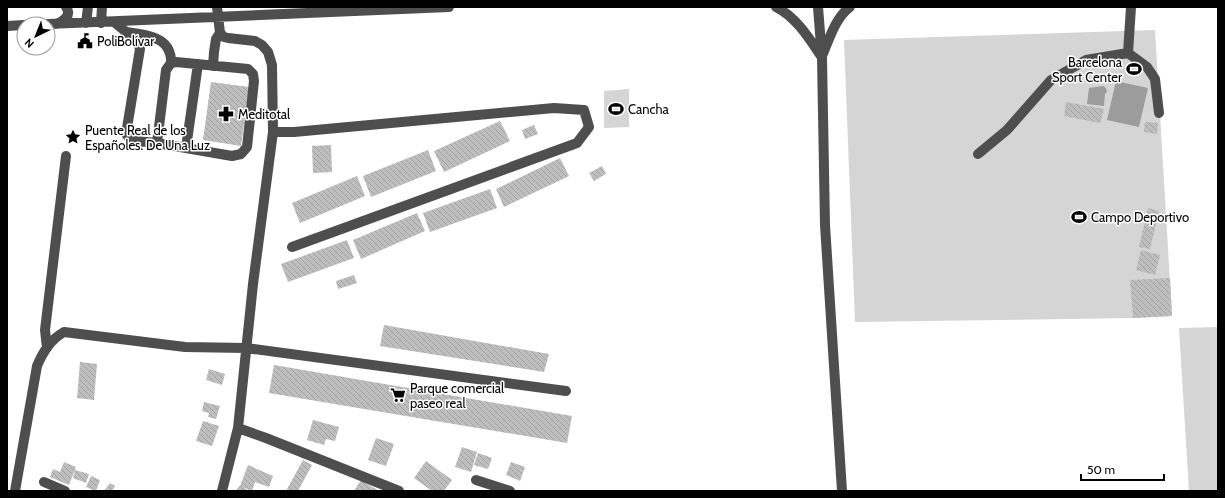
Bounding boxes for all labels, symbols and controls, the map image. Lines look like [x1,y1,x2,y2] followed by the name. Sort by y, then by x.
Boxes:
[16,16,56,56] north arrow
[76,32,94,50] public building icon: PoliBolívar
[97,33,155,49] place label: PoliBolívar
[22,36,37,51] text: N
[1052,54,1123,85] place label: Barcelona Sport Center
[1125,60,1143,78] sports icon: Barcelona Sport Center
[607,100,625,118] sports icon: Cancha
[628,101,669,117] place label: Cancha
[217,105,235,123] pharmacy icon: Meditotal
[238,106,290,122] place label: Meditotal
[85,122,210,153] place label: Puente Real de los Españoles. De Una Luz
[64,128,82,146] place icon: Puente Real de los Españoles. De Una Luz
[1070,208,1088,226] sports icon: Campo Deportivo
[1091,209,1189,225] place label: Campo Deportivo
[410,380,504,411] place label: Parque comercial paseo real
[389,386,407,404] supermarket icon: Parque comercial paseo real
[1081,456,1164,482] scale bar
[1087,462,1115,477] text: 50 m

